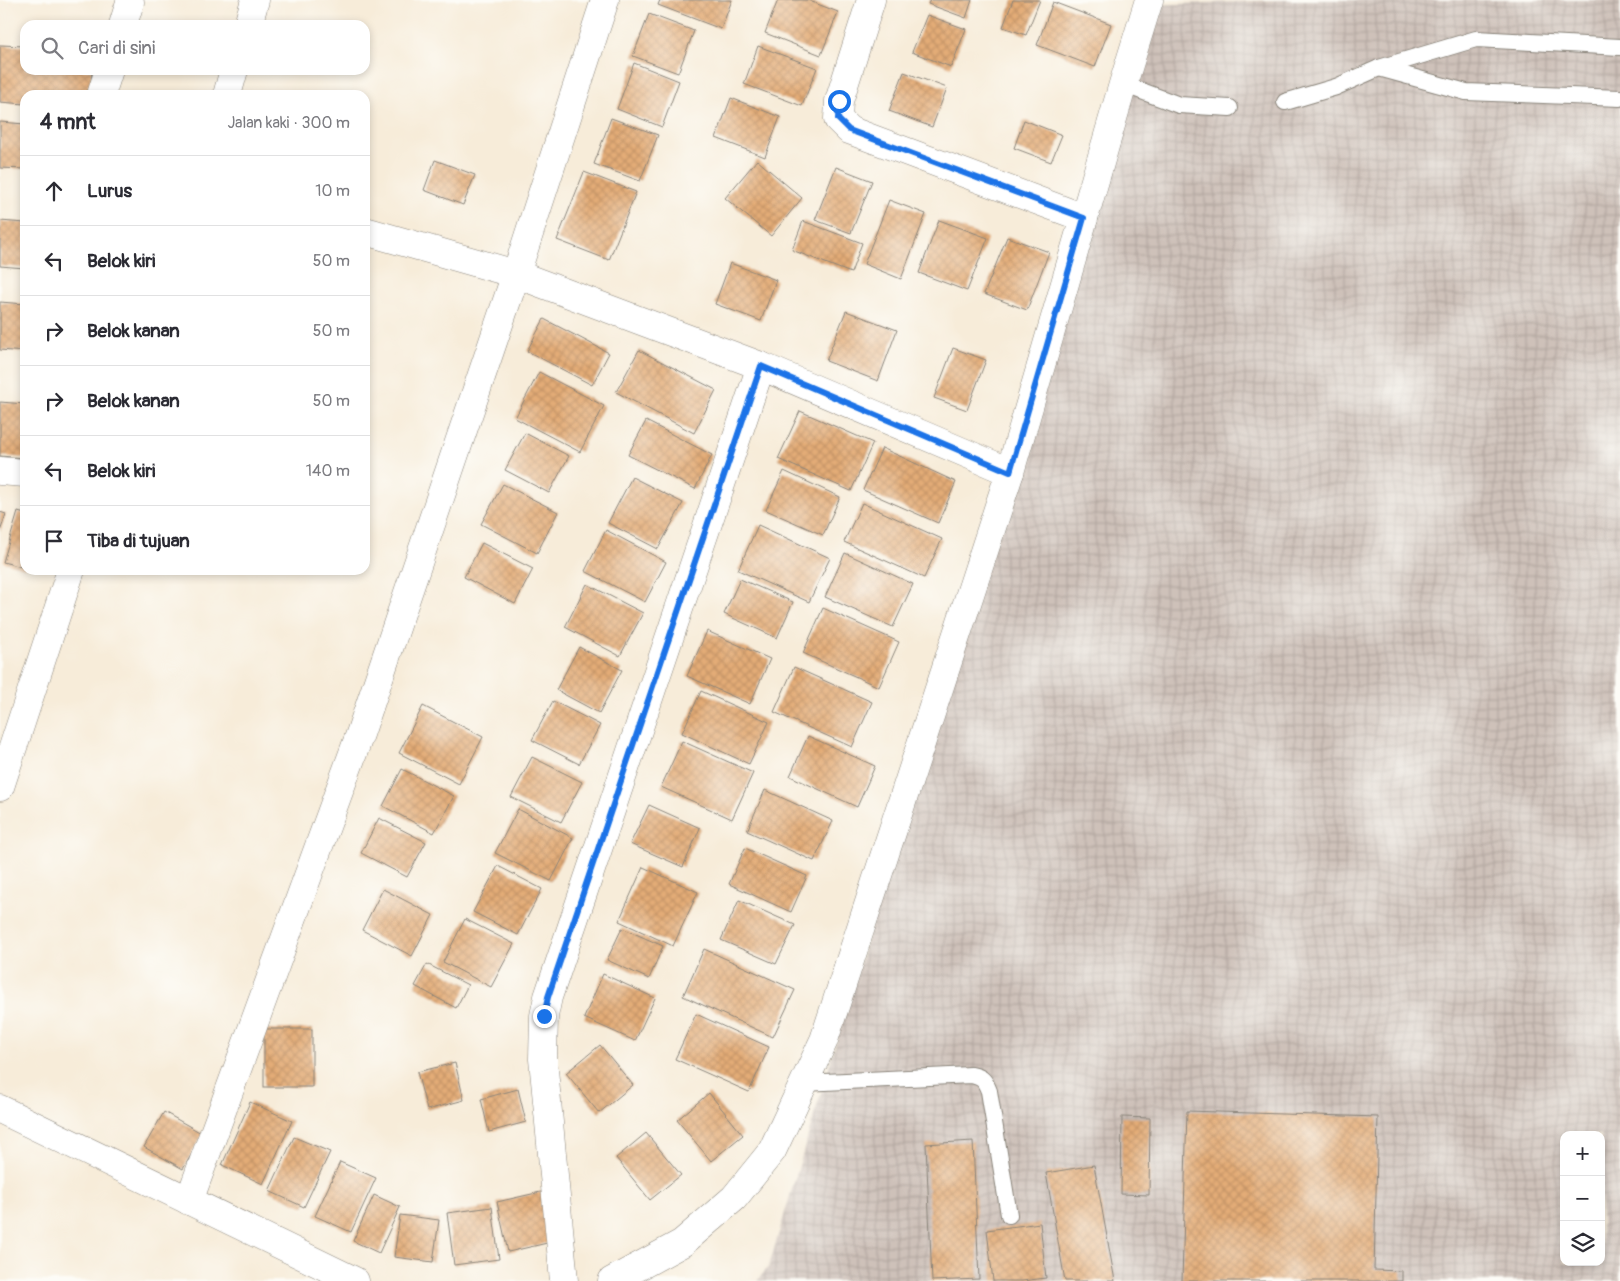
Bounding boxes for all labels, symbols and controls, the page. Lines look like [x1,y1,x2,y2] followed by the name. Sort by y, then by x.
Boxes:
[20,20,370,75] search box
[38,34,66,62] icon: search
[78,36,155,60] text: Cari di sini
[828,90,851,113] route start
[40,109,96,136] text: 4 mnt
[227,113,350,133] text: Jalan kaki · 300 m
[40,177,68,205] icon: ahead
[87,179,132,203] text: Lurus
[315,181,350,201] text: 10 m
[40,247,68,275] icon: left
[87,249,155,273] text: Belok kiri
[313,251,350,271] text: 50 m
[40,317,68,345] icon: right
[87,319,180,343] text: Belok kanan
[313,321,350,341] text: 50 m
[40,387,68,415] icon: right
[87,389,180,413] text: Belok kanan
[313,391,350,411] text: 50 m
[40,457,68,485] icon: left
[87,459,155,483] text: Belok kiri
[306,461,350,481] text: 140 m
[40,527,68,555] icon: arrive
[87,529,190,553] text: Tiba di tujuan
[533,1005,556,1028] route end
[1560,1131,1605,1266] map controls
[1560,1131,1605,1176] button: +
[1560,1176,1605,1221] button: −
[1560,1221,1605,1266] button: layers

